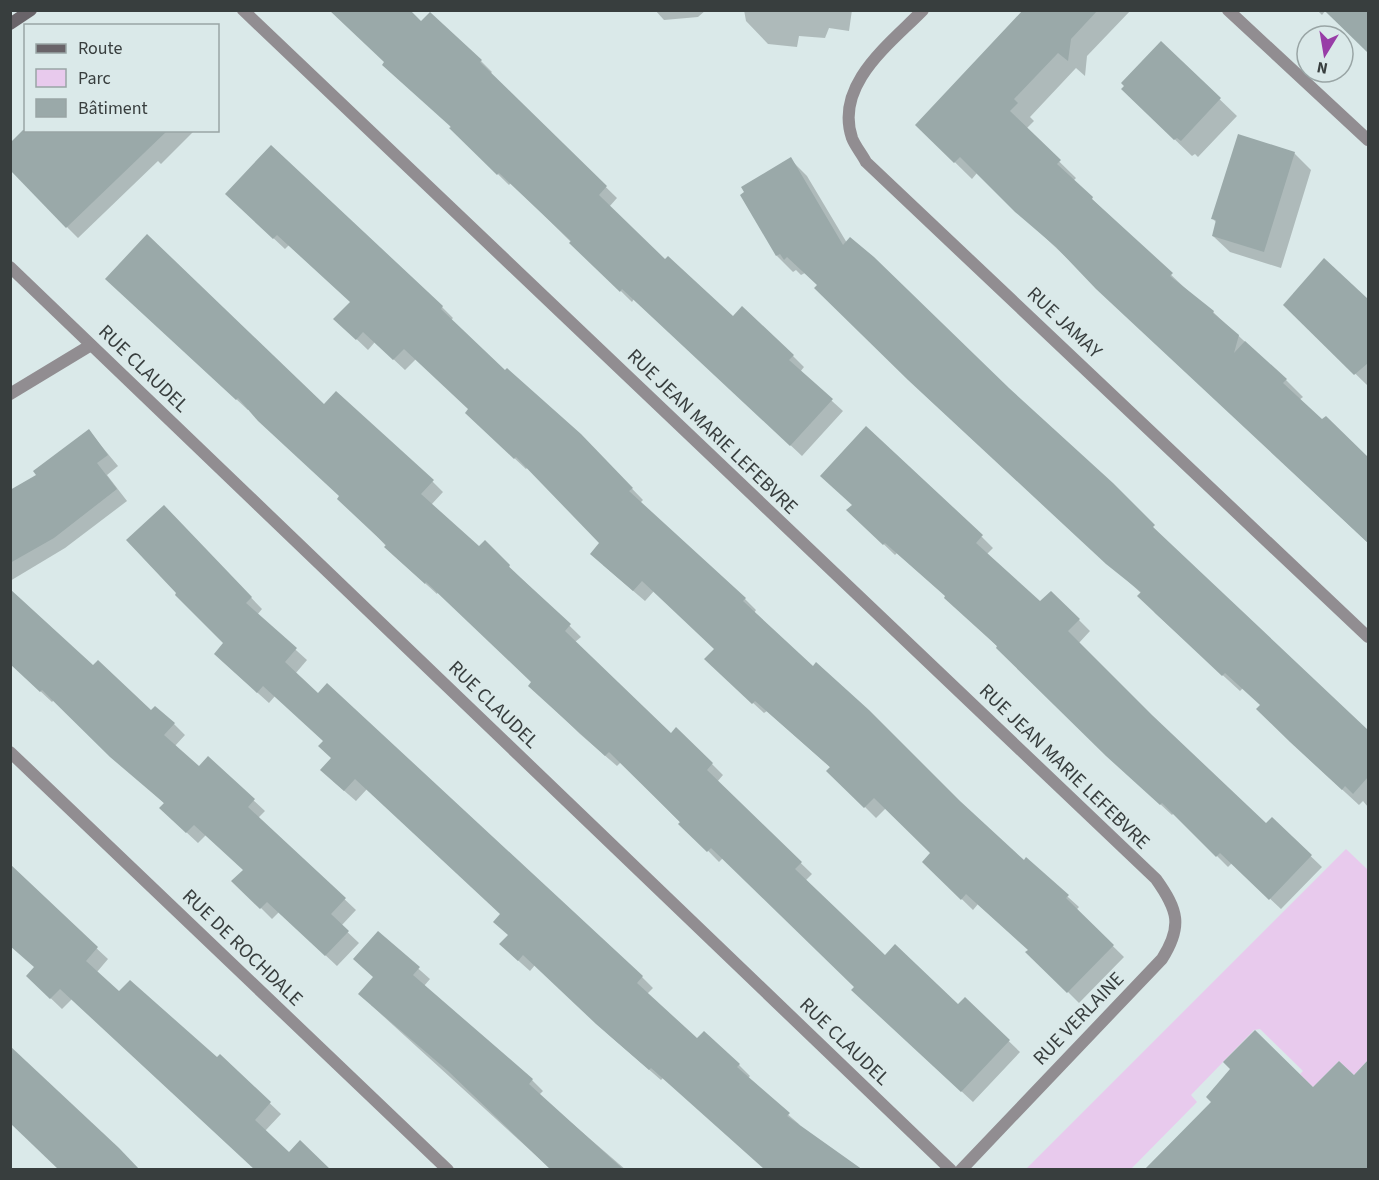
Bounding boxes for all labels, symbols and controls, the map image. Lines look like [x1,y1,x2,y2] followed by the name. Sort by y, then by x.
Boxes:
[24,24,219,132] legend
[1295,24,1355,84] north arrow
[78,36,122,61] text: Route
[1315,56,1330,80] text: N
[78,66,111,91] text: Parc
[78,96,148,121] text: Bâtiment
[1020,280,1109,365] street label: RUE JAMAY
[92,318,195,419] street label: RUE CLAUDEL
[621,343,804,521] street label: RUE JEAN MARIE LEFEBVRE
[442,654,545,755] street label: RUE CLAUDEL
[973,678,1156,856] street label: RUE JEAN MARIE LEFEBVRE
[176,883,309,1013] street label: RUE DE ROCHDALE
[1027,966,1131,1072] street label: RUE VERLAINE
[793,991,896,1092] street label: RUE CLAUDEL

